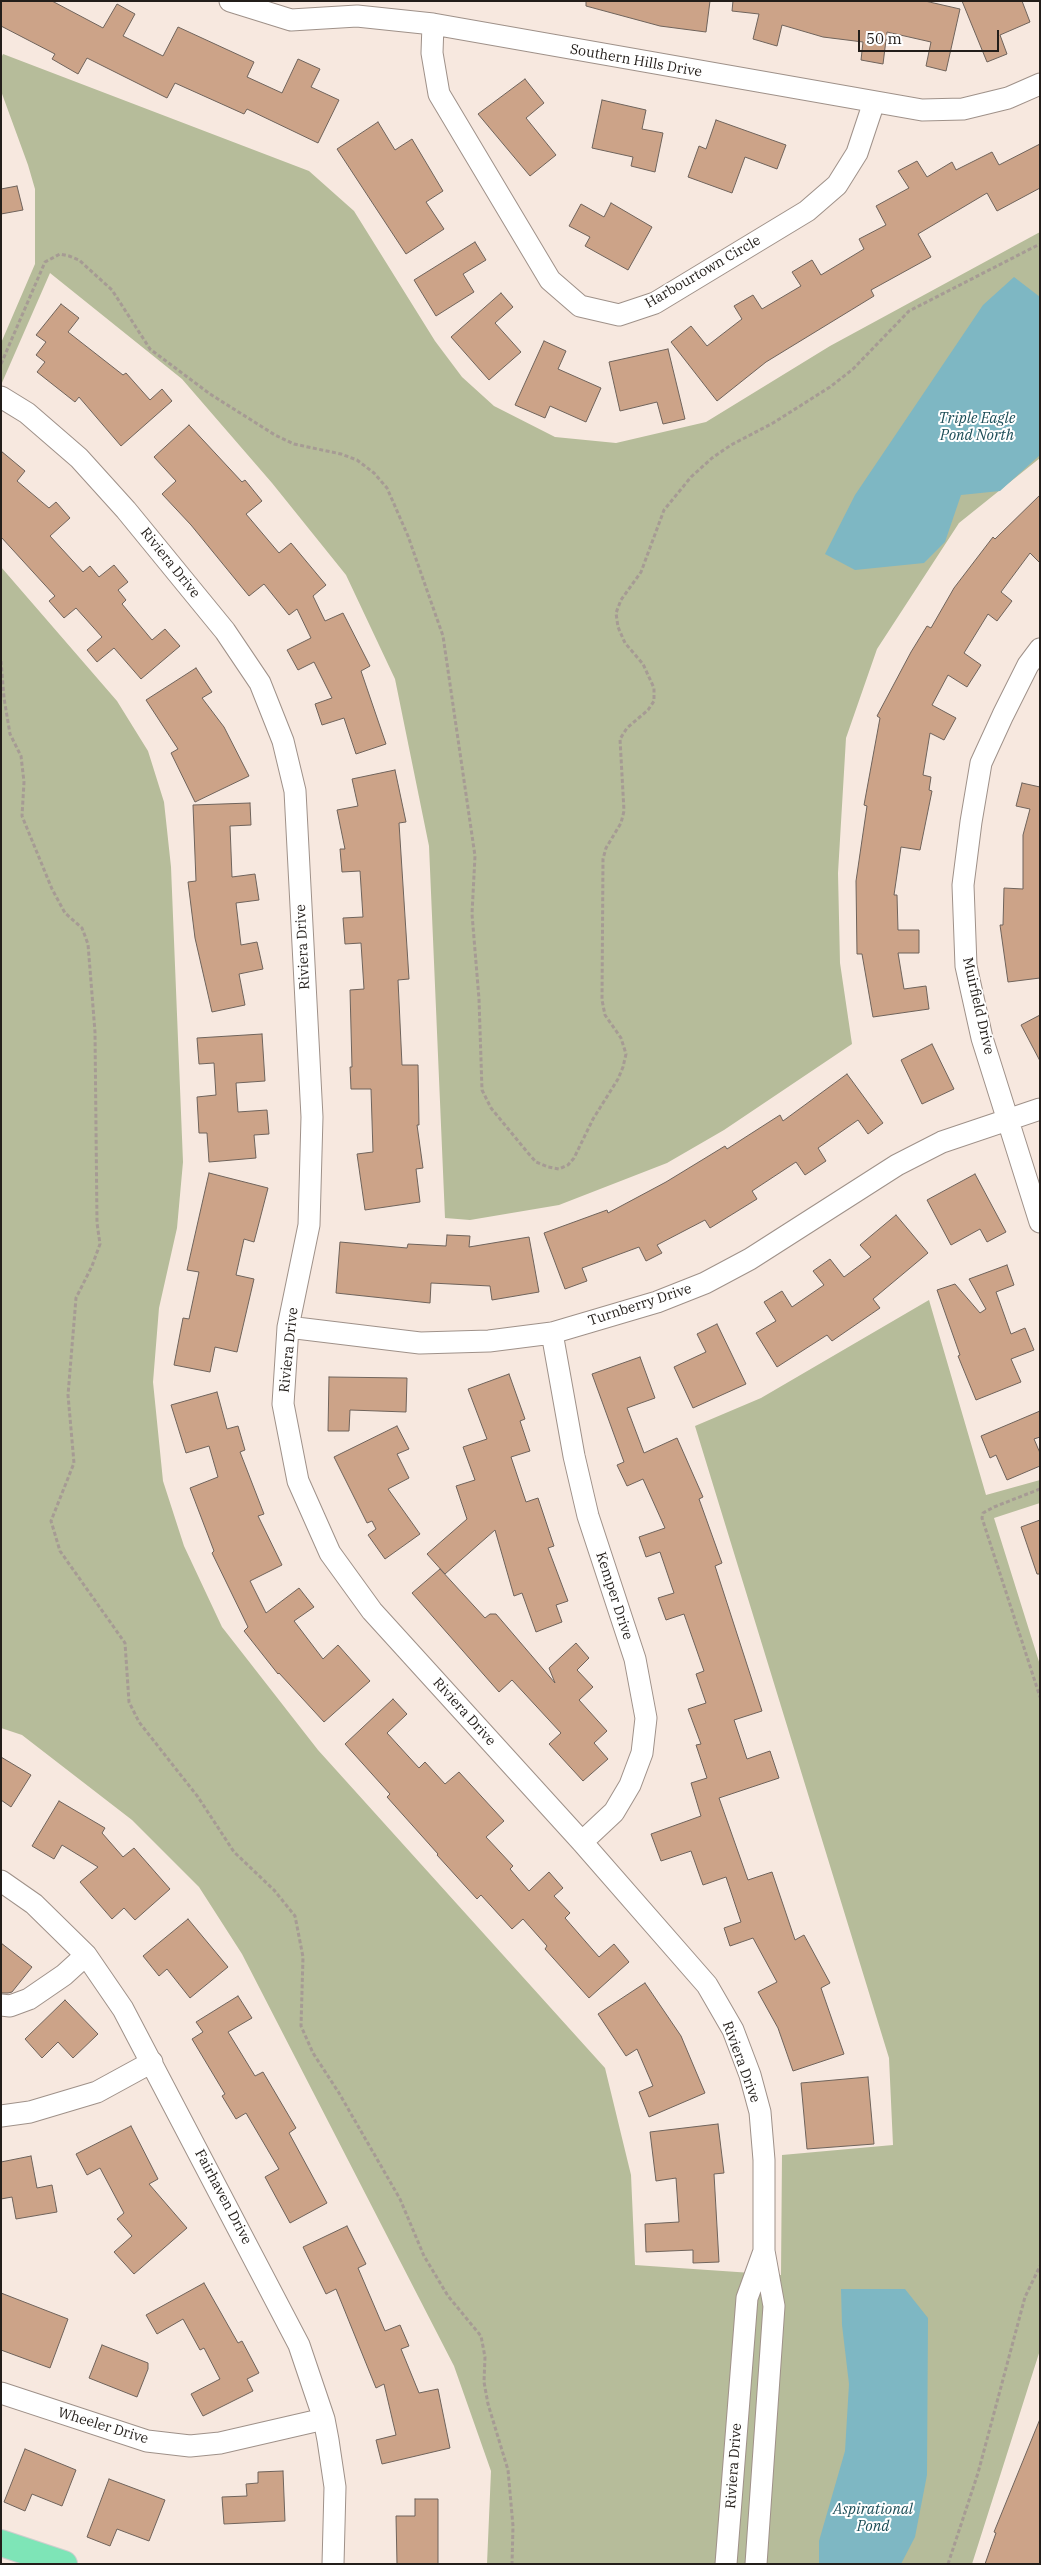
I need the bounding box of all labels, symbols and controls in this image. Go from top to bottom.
scale bar [861,20,1002,52]
text: 50 m [866,29,902,48]
street label: Southern Hills Drive [569,41,703,81]
street label: Harbourtown Circle [642,232,764,312]
water label: Triple Eagle Pond North [939,410,1015,445]
street label: Riviera Drive [137,524,203,602]
street label: Riviera Drive [292,904,314,990]
street label: Muirfield Drive [959,956,997,1056]
street label: Turnberry Drive [586,1280,694,1330]
street label: Riviera Drive [276,1307,302,1393]
street label: Kemper Drive [592,1550,636,1642]
street label: Riviera Drive [429,1675,499,1749]
street label: Riviera Drive [718,2019,764,2105]
street label: Fairhaven Drive [191,2147,255,2247]
street label: Wheeler Drive [56,2404,150,2448]
street label: Riviera Drive [723,2423,745,2509]
water label: Aspirational Pond [833,2501,913,2536]

